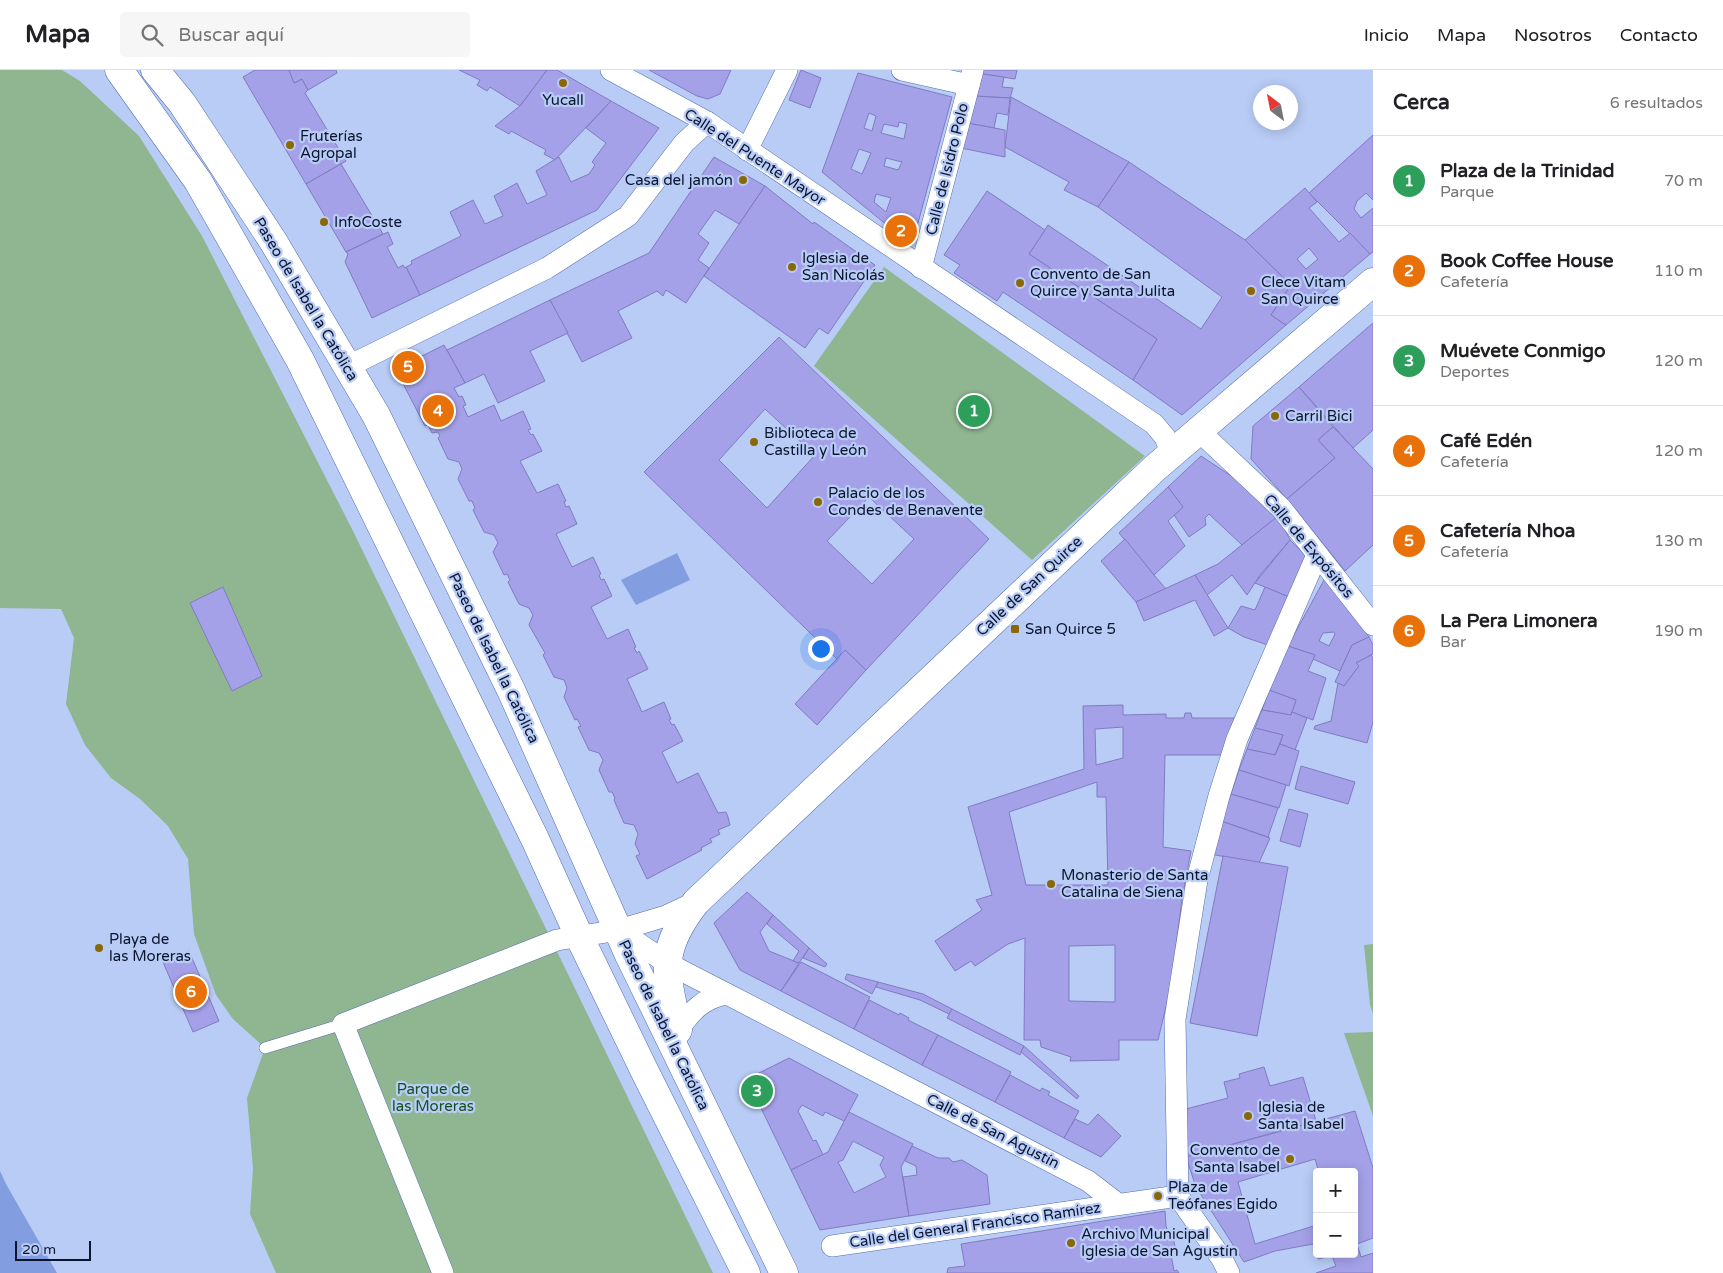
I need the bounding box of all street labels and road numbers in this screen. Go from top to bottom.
street label: Calle de Isidro Polo [922,101,972,237]
street label: Calle del Puente Mayor [681,105,829,209]
street label: Paseo de Isabel la Católica [250,214,362,384]
street label: Calle de Expósitos [1260,491,1358,601]
street label: Calle de San Quirce [972,532,1086,640]
street label: Paseo de Isabel la Católica [445,570,543,746]
street label: Paseo de Isabel la Católica [615,937,713,1113]
street label: Calle de San Agustín [924,1090,1062,1172]
street label: Calle del General Francisco Ramírez [848,1198,1102,1252]

